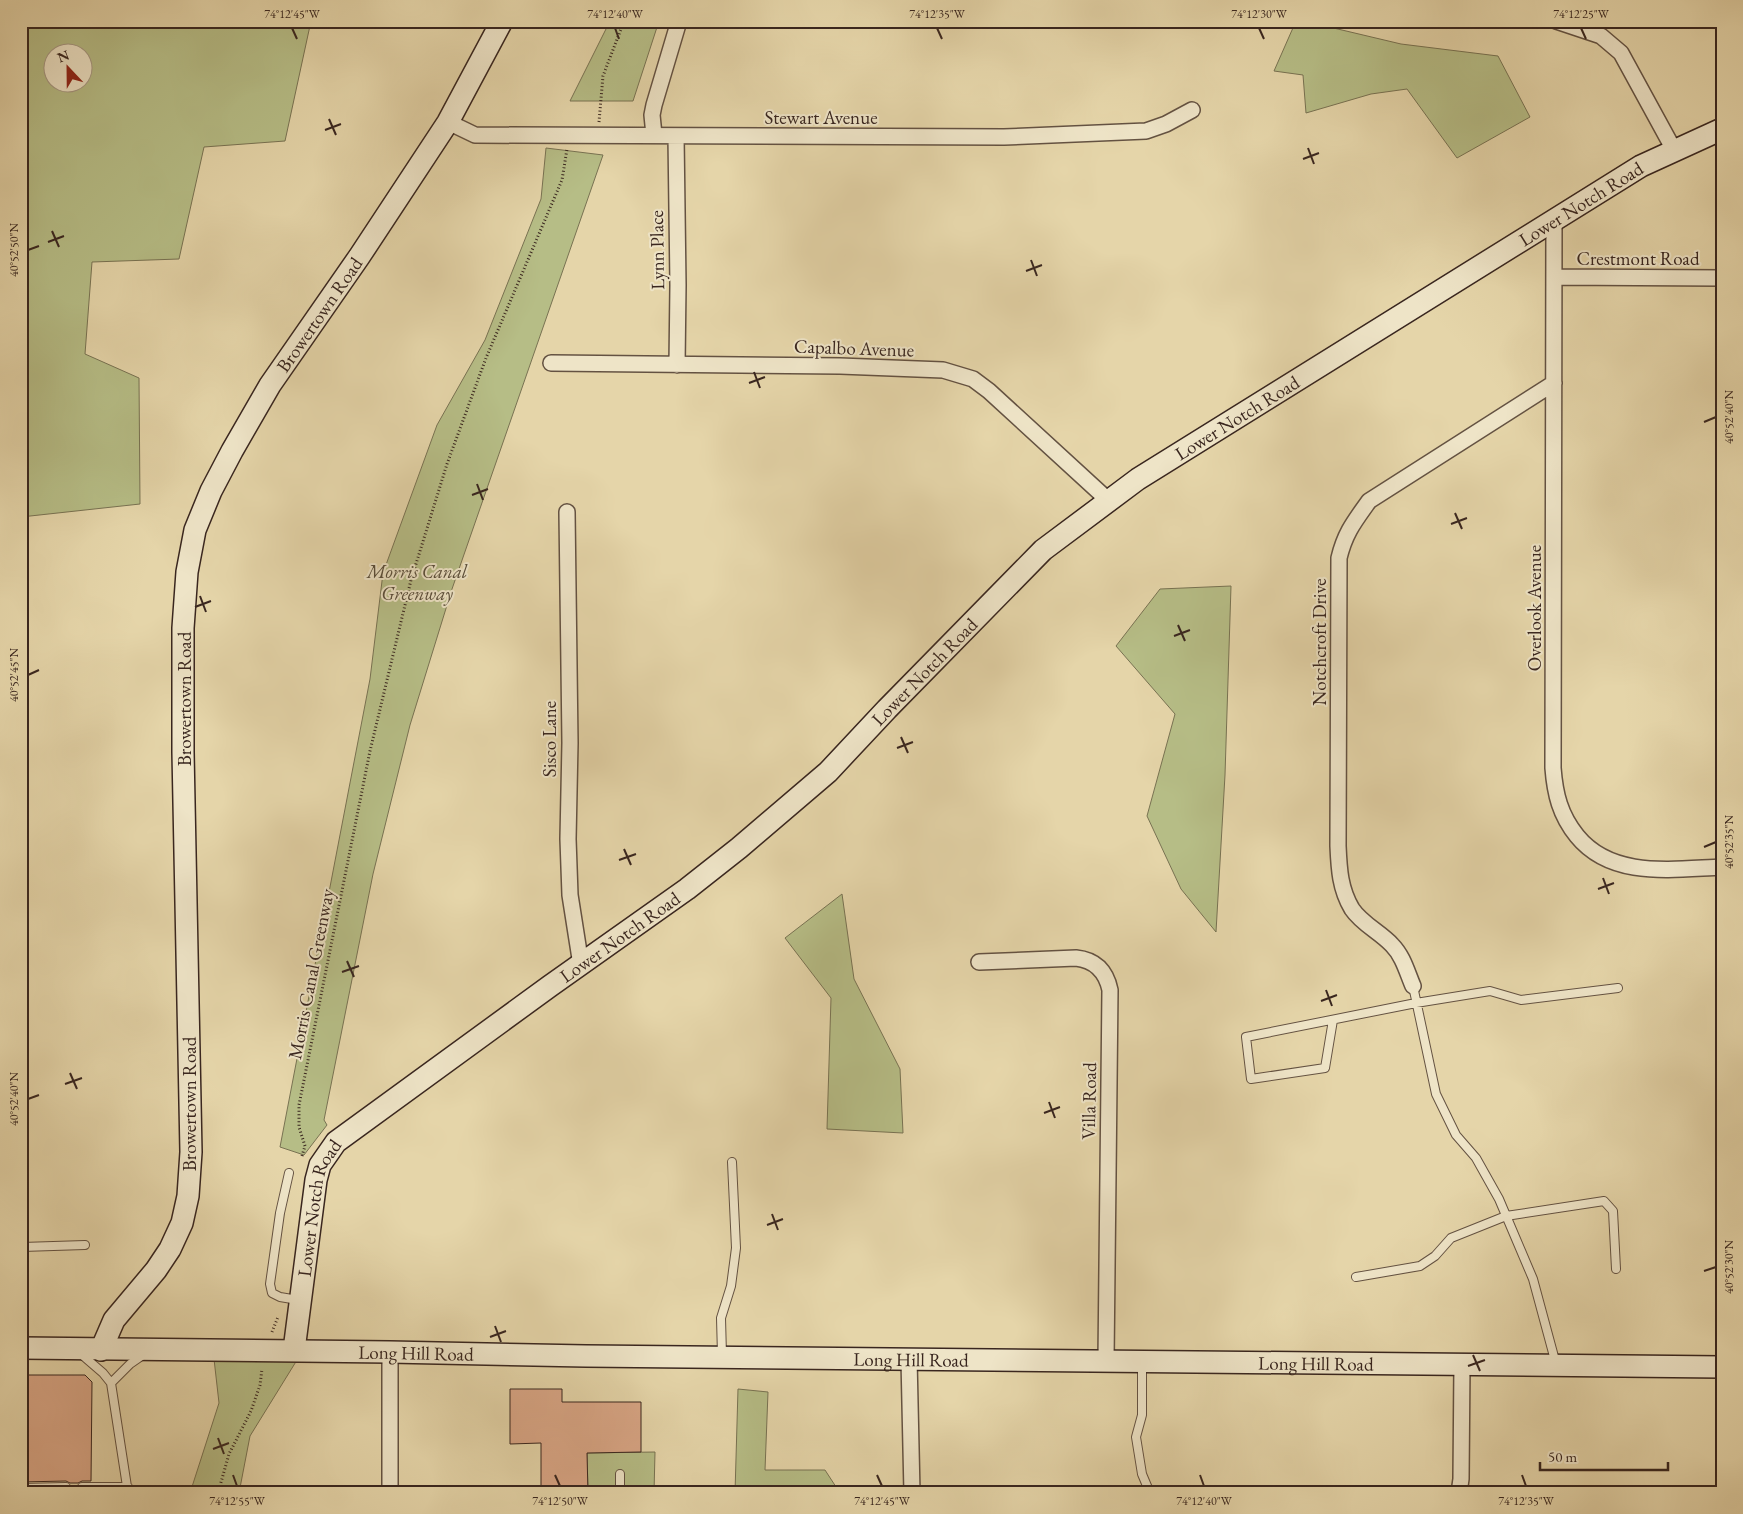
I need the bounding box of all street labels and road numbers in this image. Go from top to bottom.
street label: Stewart Avenue [764,105,878,130]
street label: Lower Notch Road [1514,155,1648,252]
street label: Lynn Place [644,210,670,290]
street label: Crestmont Road [1576,246,1700,271]
street label: Browertown Road [270,252,368,377]
street label: Capalbo Avenue [793,333,915,363]
street label: Lower Notch Road [1170,369,1304,466]
street label: Overlook Avenue [1522,545,1547,671]
street label: Notchcroft Drive [1307,578,1332,706]
street label: Lower Notch Road [865,612,983,731]
street label: Browertown Road [172,631,197,766]
street label: Sisco Lane [537,701,562,777]
street label: Lower Notch Road [554,885,685,988]
street label: Morris Canal Greenway [282,886,340,1061]
street label: Browertown Road [177,1036,202,1171]
street label: Villa Road [1076,1062,1102,1140]
street label: Lower Notch Road [291,1134,347,1278]
street label: Long Hill Road [358,1339,474,1366]
street label: Long Hill Road [853,1346,969,1372]
street label: Long Hill Road [1258,1350,1374,1376]

